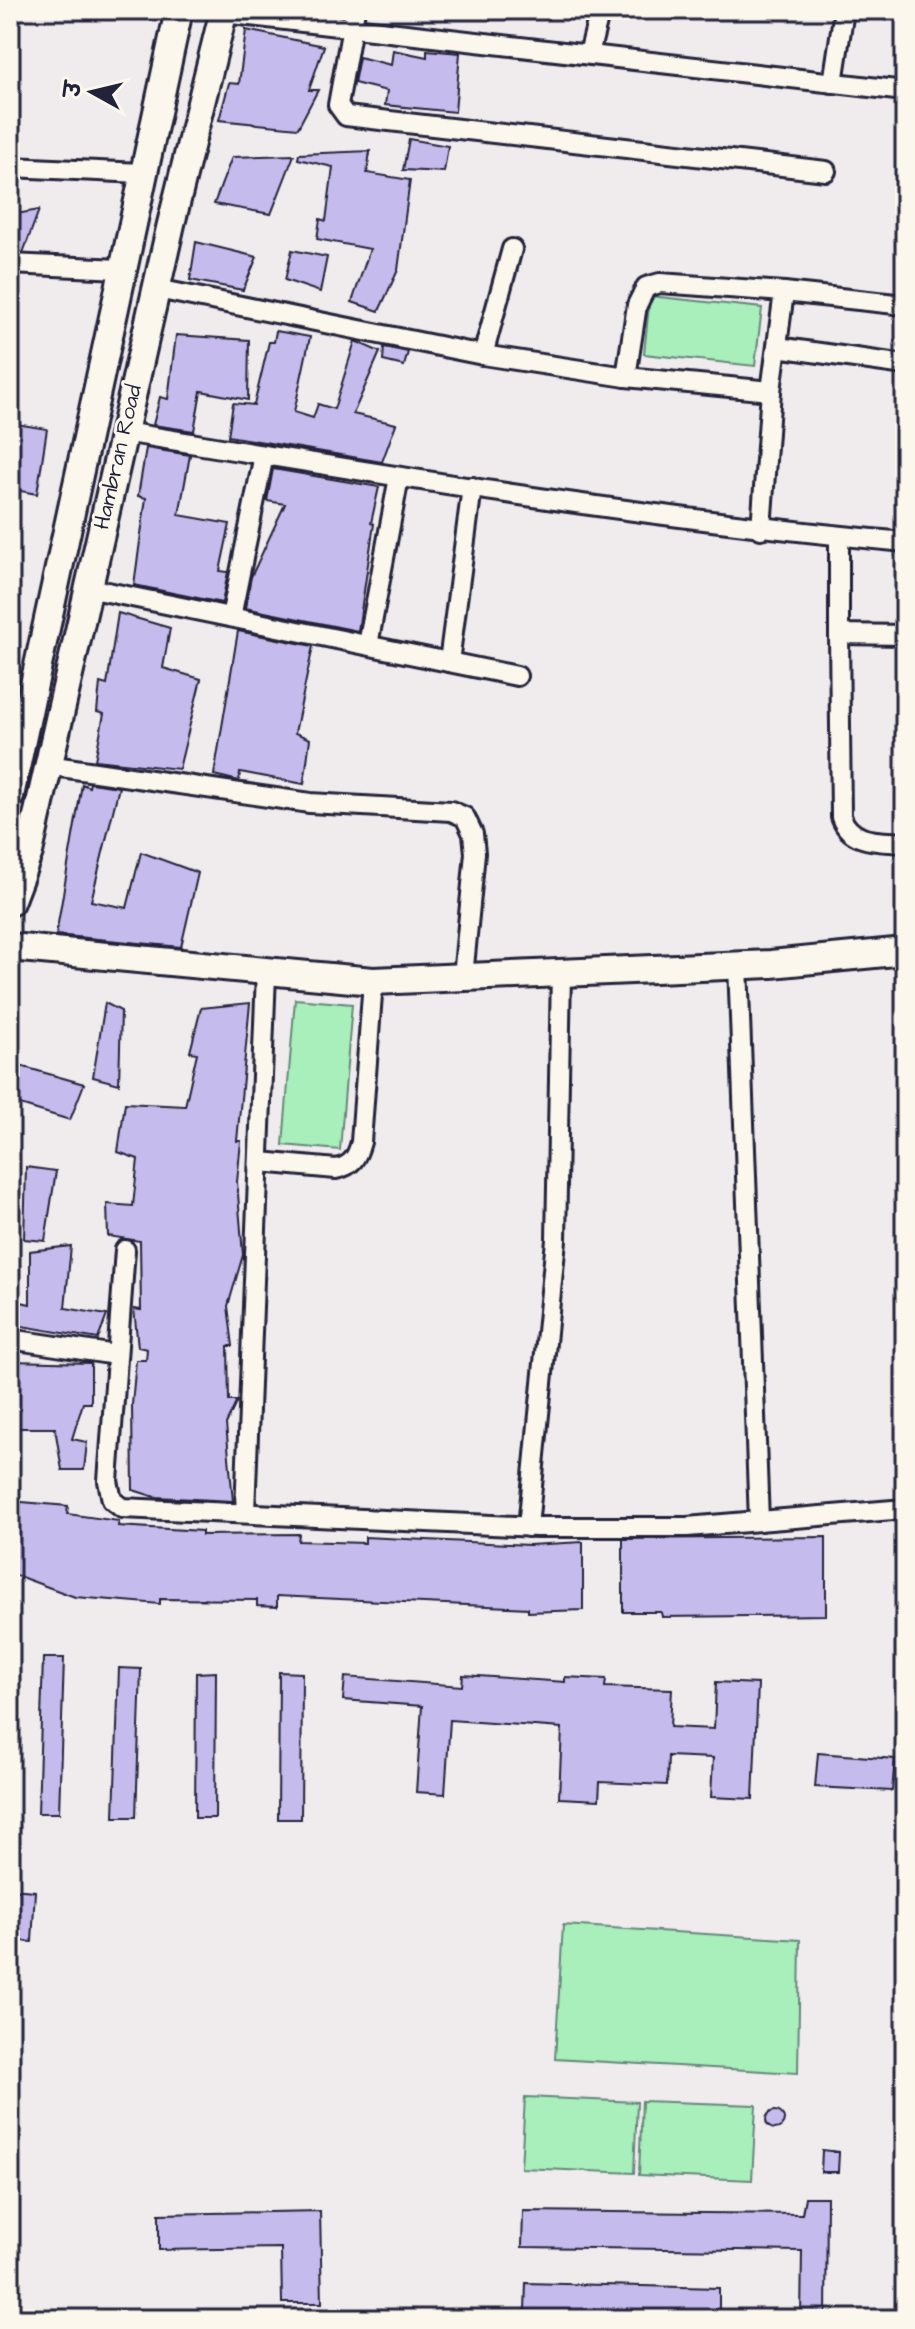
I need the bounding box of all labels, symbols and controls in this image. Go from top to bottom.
north arrow [52,52,132,132]
text: उ [57,78,90,101]
street label: Hambran Road [86,382,150,532]

